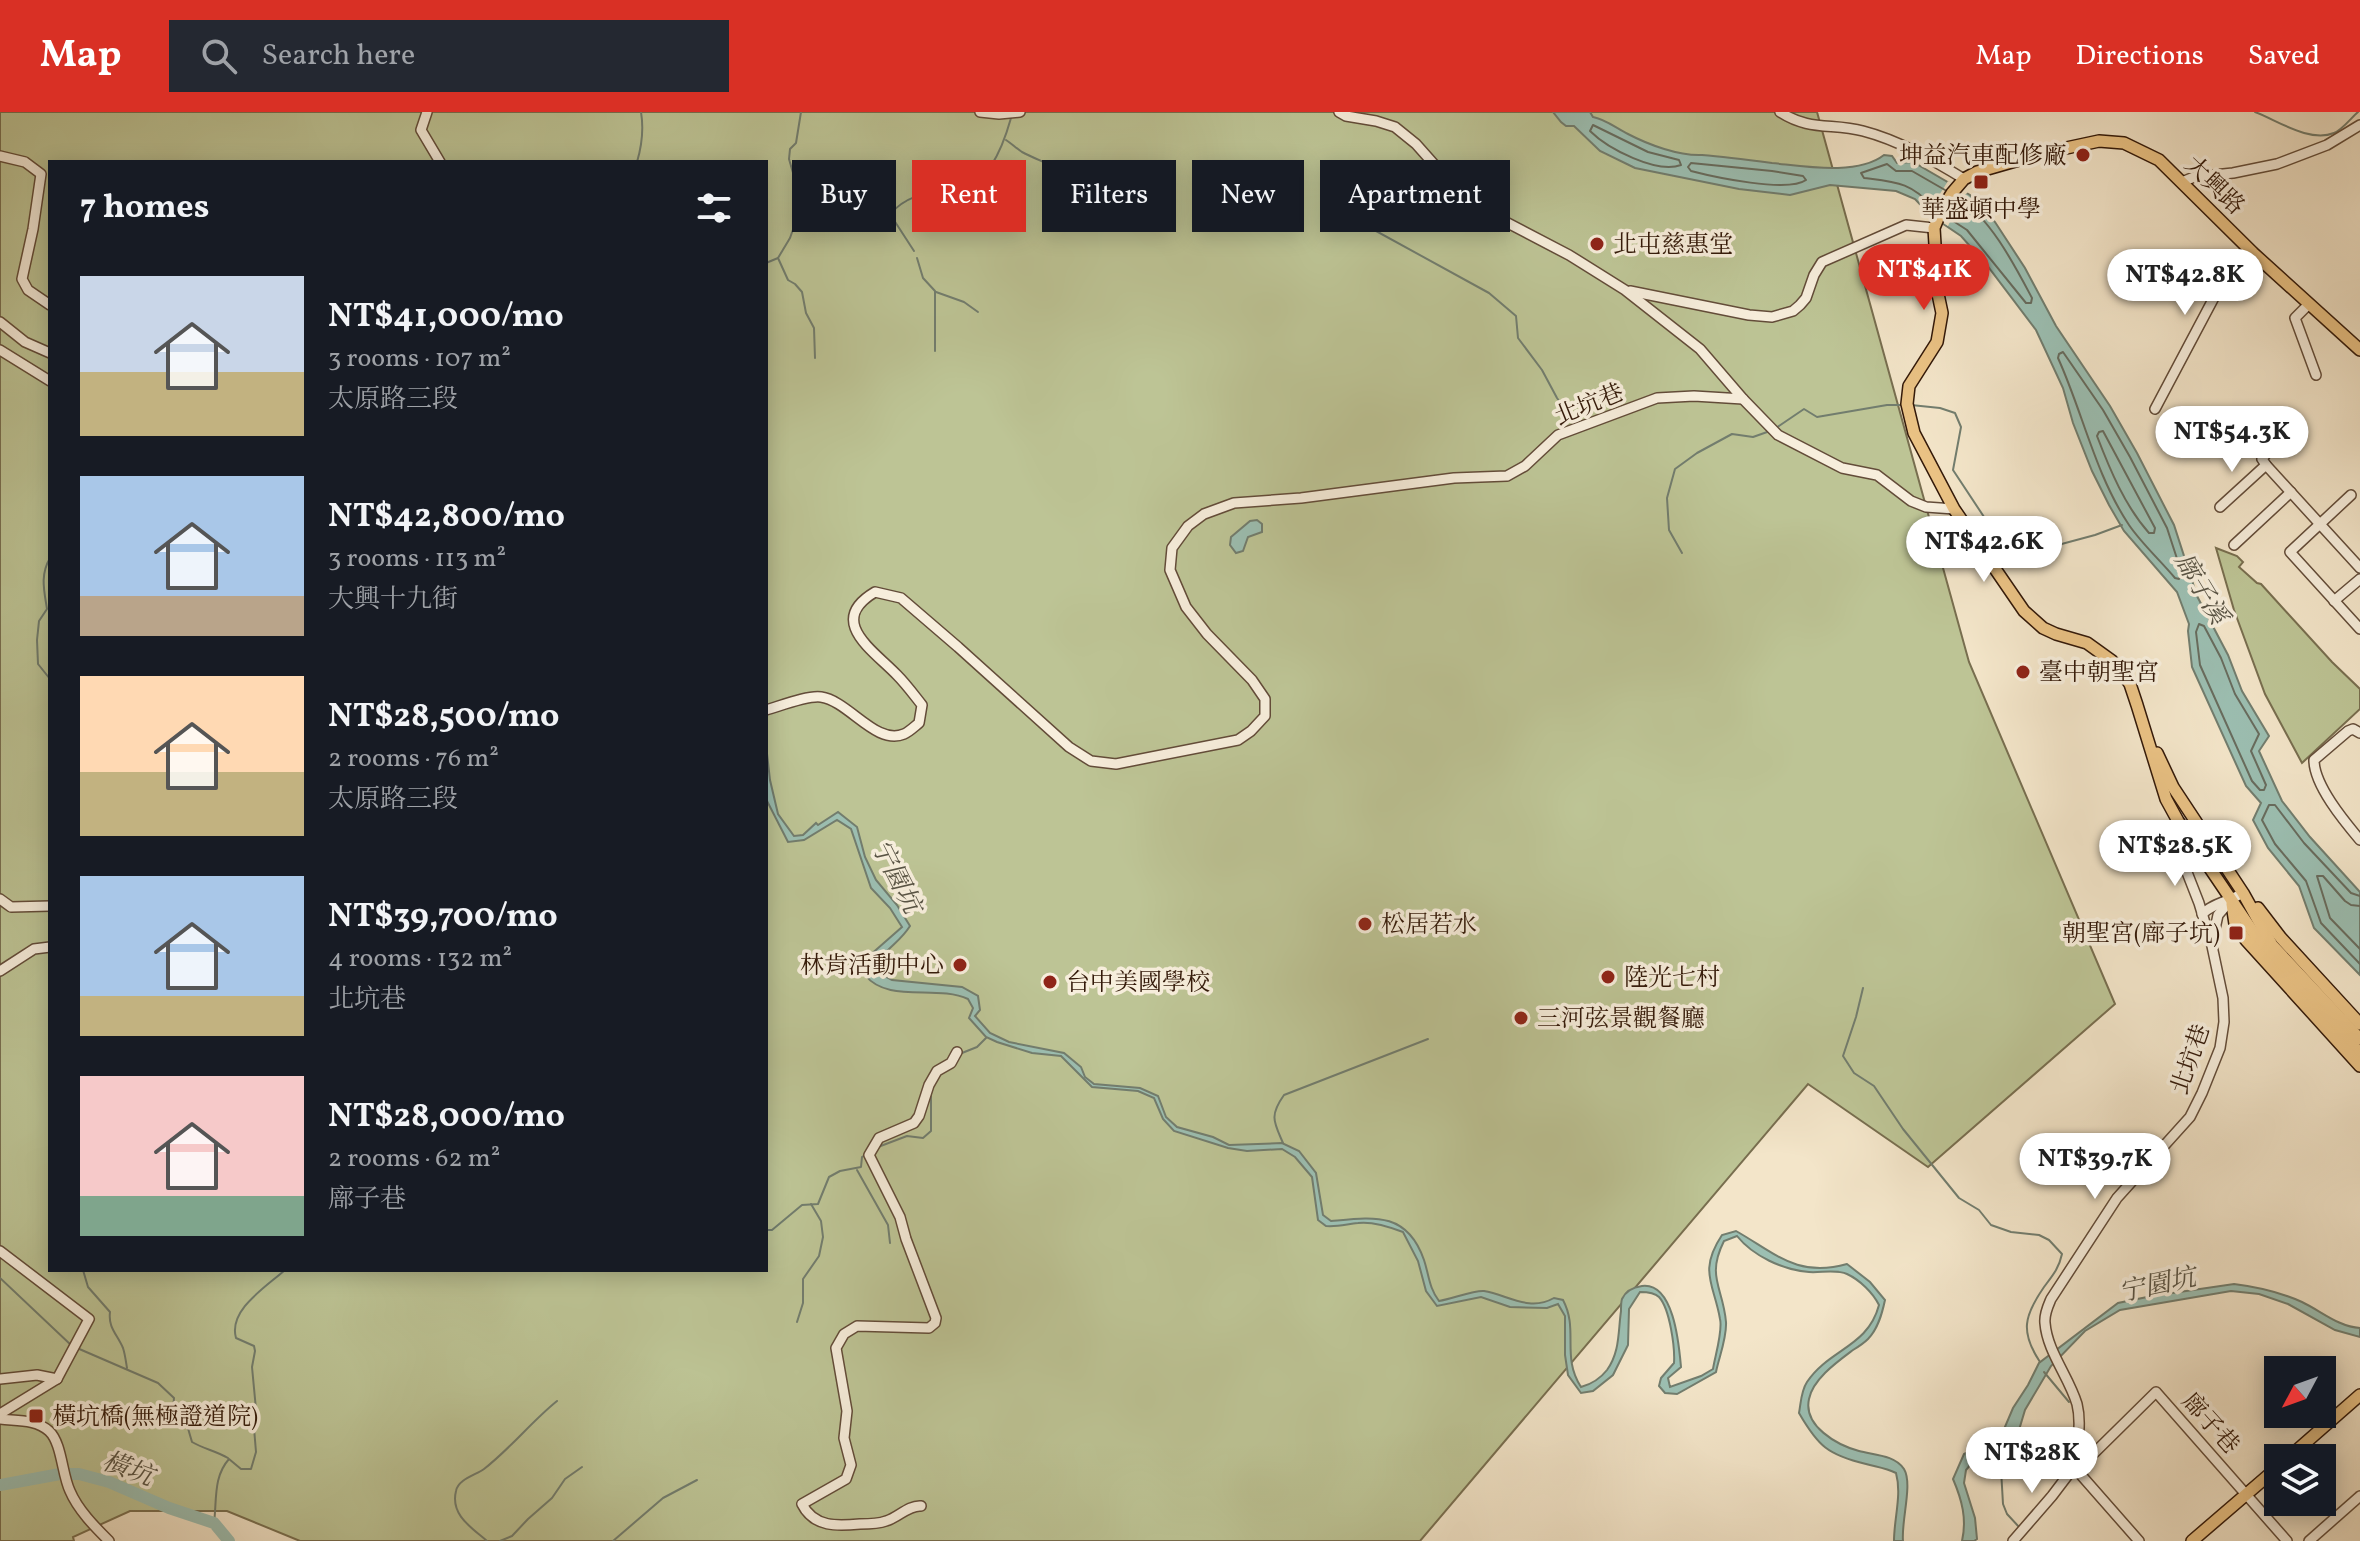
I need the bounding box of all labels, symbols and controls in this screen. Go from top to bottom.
search box [169,20,729,92]
text: Map [40,30,121,83]
icon: search [197,34,241,78]
text: Search here [261,35,415,77]
text: Map [1976,37,2032,76]
text: Directions [2076,37,2204,76]
text: Saved [2248,37,2320,76]
place label: 坤益汽車配修廠 [1899,140,2067,174]
marker: 坤益汽車配修廠 [2074,146,2092,164]
street label: 大興路 [2176,149,2251,224]
chip: Buy [792,160,896,232]
chip: Rent [912,160,1026,232]
chip: Filters [1042,160,1176,232]
chip: New [1192,160,1304,232]
chip: Apartment [1320,160,1510,232]
marker: 華盛頓中學 [1972,173,1990,191]
text: 7 homes [80,185,209,232]
icon: filters [692,186,736,230]
place label: 華盛頓中學 [1921,194,2041,228]
place label: 北屯慈惠堂 [1613,229,1733,263]
marker: 北屯慈惠堂 [1588,235,1606,253]
pin: NT$41K [1859,244,1989,312]
pin: NT$42.8K [2102,249,2268,317]
text: NT$41K [1877,252,1971,288]
text: NT$42.8K [2125,257,2245,293]
text: NT$41,000/mo [328,294,564,341]
icon: home [144,308,240,404]
text: 3 rooms · 107 m² [328,341,511,377]
street label: 北坑巷 [1550,377,1629,435]
text: 太原路三段 [328,382,458,418]
pin: NT$54.3K [2149,406,2315,474]
text: NT$54.3K [2173,414,2291,450]
text: NT$42,800/mo [328,494,565,541]
icon: home [144,508,240,604]
pin: NT$42.6K [1901,516,2067,584]
text: NT$42.6K [1924,524,2044,560]
text: 3 rooms · 113 m² [328,541,506,577]
water label: 廍子溪 [2165,546,2237,634]
text: 大興十九街 [328,582,458,618]
place label: 臺中朝聖宮 [2039,657,2159,691]
marker: 臺中朝聖宮 [2014,663,2032,681]
text: NT$28,500/mo [328,694,560,741]
icon: home [144,708,240,804]
text: 2 rooms · 76 m² [328,741,499,777]
text: 太原路三段 [328,782,458,818]
pin: NT$28.5K [2092,820,2258,888]
text: NT$28.5K [2117,828,2233,864]
water label: 宁園坑 [861,834,931,923]
text: NT$39,700/mo [328,894,558,941]
icon: home [144,908,240,1004]
place label: 松居若水 [1381,909,1477,943]
marker: 松居若水 [1356,915,1374,933]
place label: 朝聖宮(廍子坑) [2062,918,2220,952]
marker: 朝聖宮(廍子坑) [2227,924,2245,942]
text: 4 rooms · 132 m² [328,941,512,977]
place label: 林肯活動中心 [800,950,944,984]
marker: 林肯活動中心 [951,956,969,974]
place label: 陸光七村 [1624,962,1720,996]
place label: 台中美國學校 [1066,967,1210,1001]
marker: 陸光七村 [1599,968,1617,986]
marker: 台中美國學校 [1041,973,1059,991]
text: 北坑巷 [328,982,406,1018]
place label: 三河弦景觀餐廳 [1537,1003,1705,1037]
marker: 三河弦景觀餐廳 [1512,1009,1530,1027]
street label: 北坑巷 [2164,1020,2220,1099]
text: NT$28,000/mo [328,1094,565,1141]
icon: home [144,1108,240,1204]
pin: NT$39.7K [2012,1133,2178,1201]
text: 2 rooms · 62 m² [328,1141,500,1177]
text: NT$39.7K [2038,1141,2152,1177]
text: 廍子巷 [328,1182,406,1218]
water label: 宁園坑 [2116,1259,2203,1312]
north arrow [2264,1356,2336,1428]
map controls [2264,1356,2336,1516]
street label: 廍子巷 [2173,1386,2246,1462]
place label: 橫坑橋(無極證道院) [52,1401,258,1435]
marker: 橫坑橋(無極證道院) [27,1407,45,1425]
pin: NT$28K [1967,1427,2097,1495]
text: NT$28K [1984,1435,2080,1471]
water label: 橫坑 [97,1444,162,1497]
button: layers [2264,1444,2336,1516]

